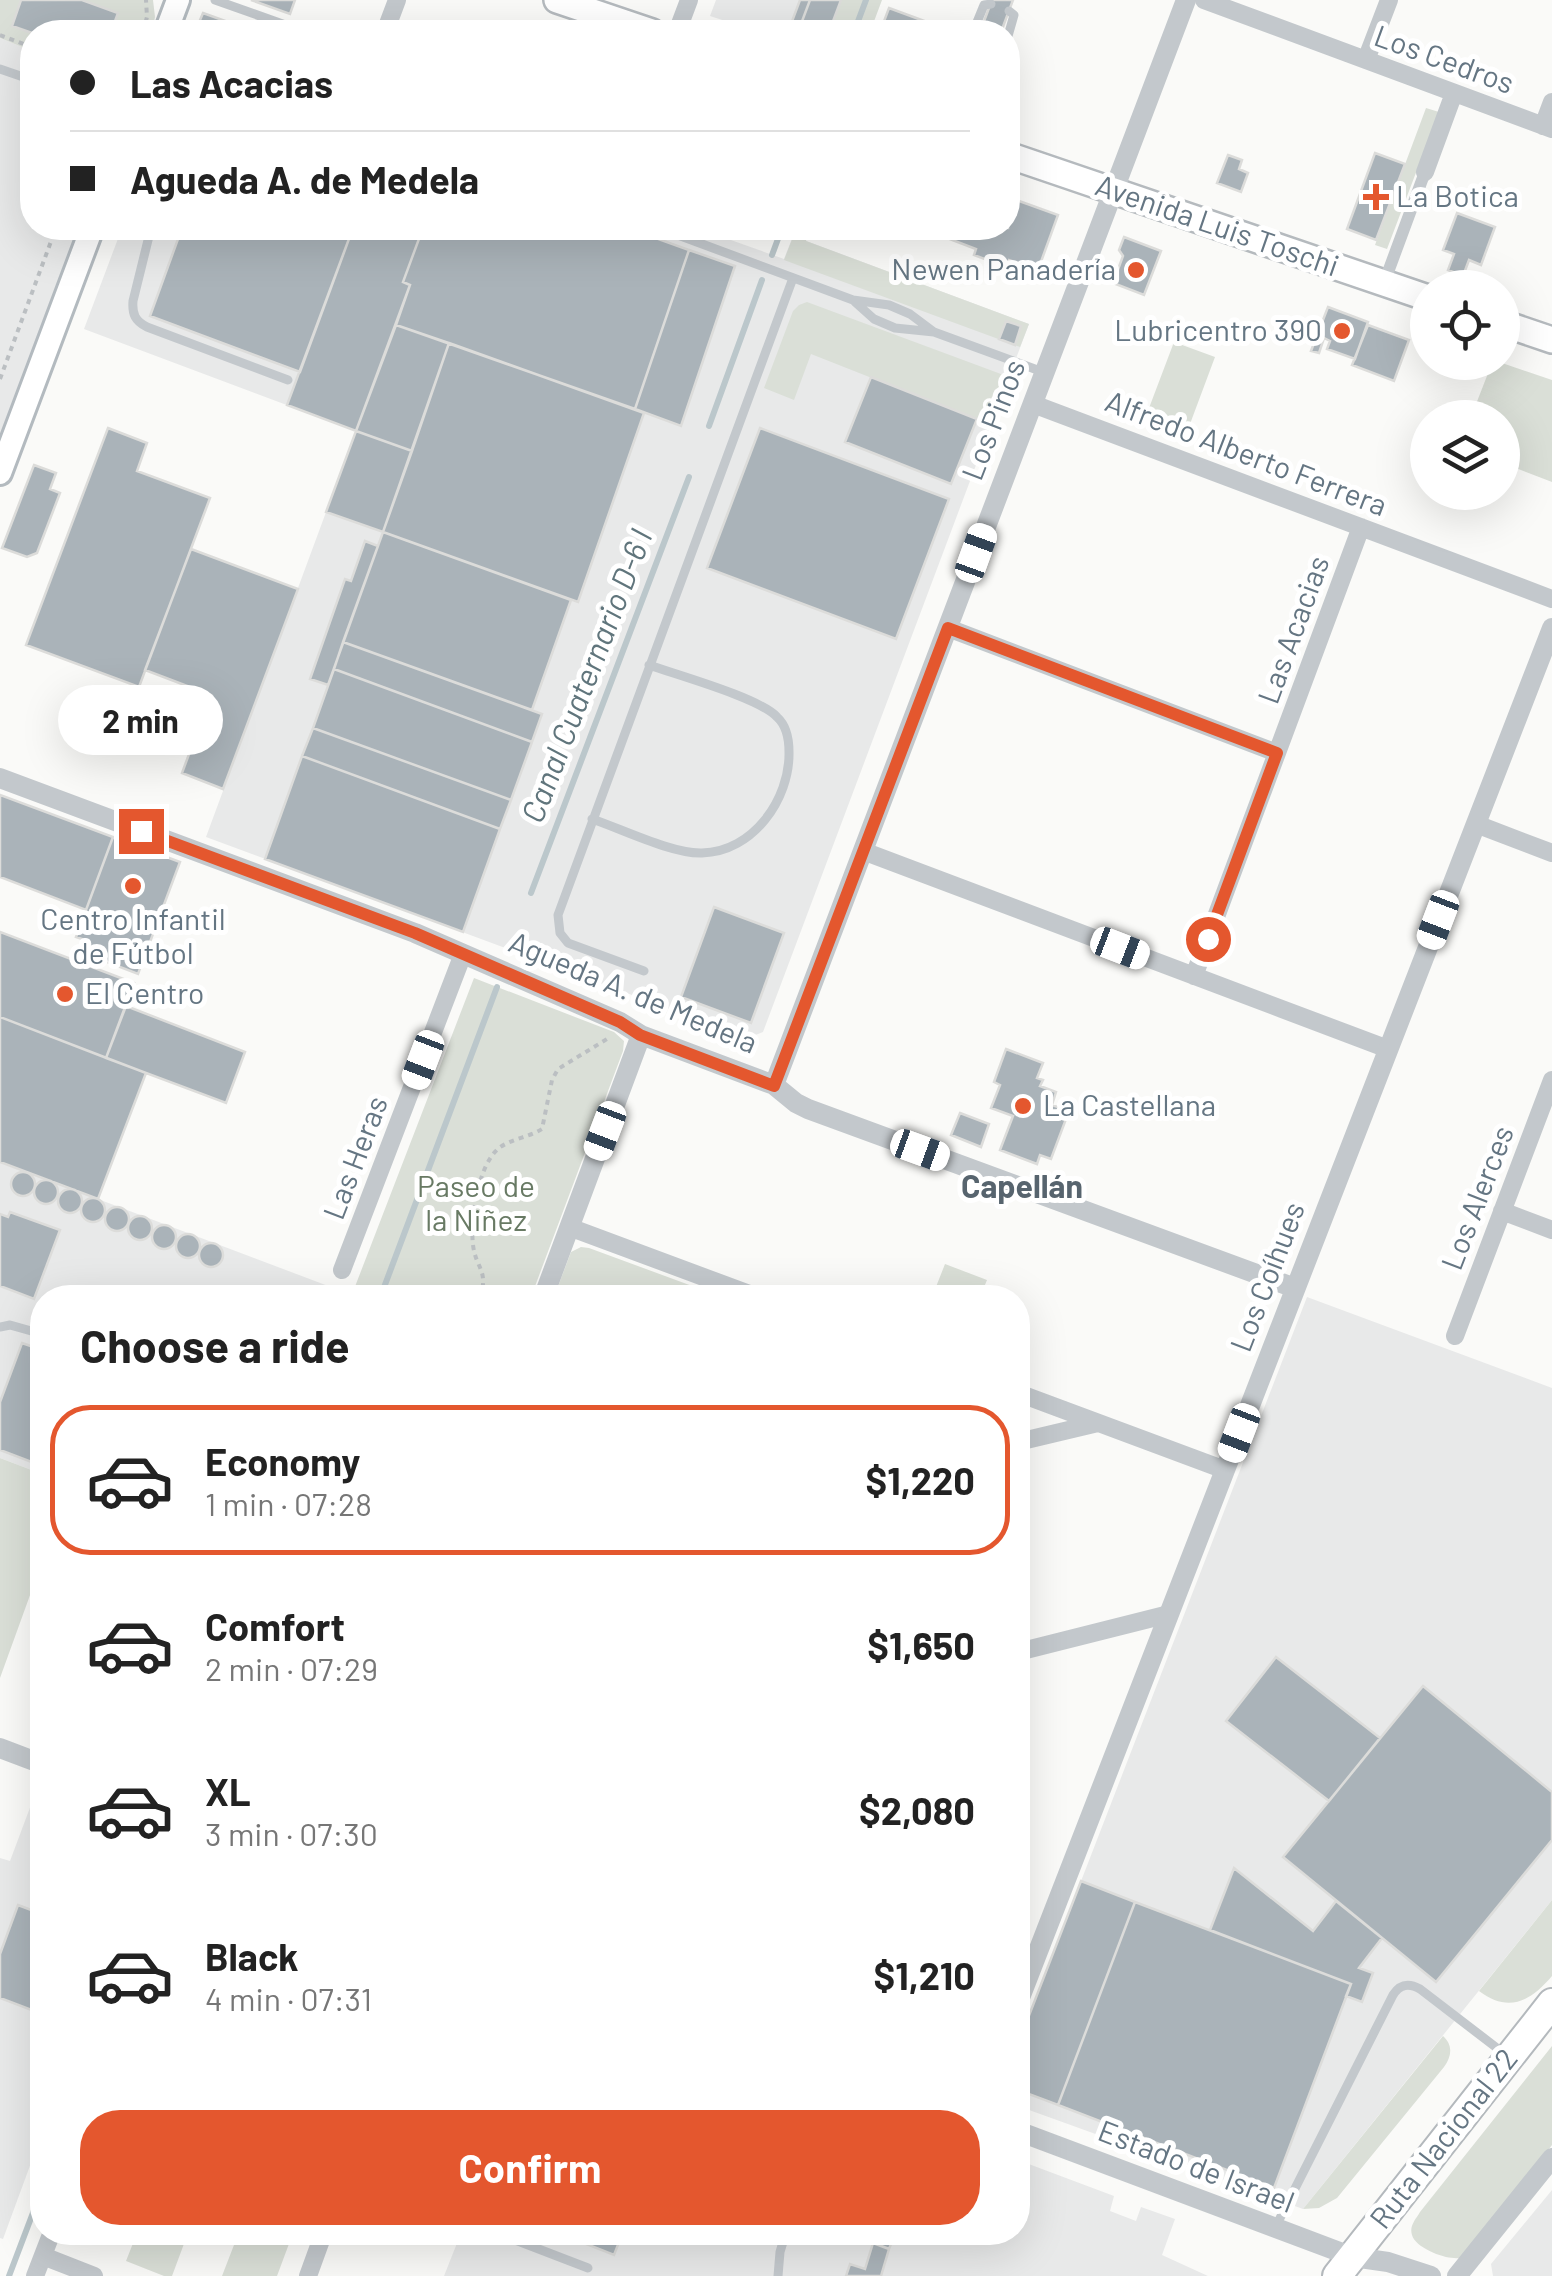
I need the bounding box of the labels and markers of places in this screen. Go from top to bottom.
place label: La Botica [1396,177,1519,213]
marker: La Botica [1365,186,1387,208]
place label: Newen Panadería [891,250,1116,286]
marker: Newen Panadería [1125,259,1147,281]
place label: Lubricentro 390 [1114,311,1322,347]
marker: Lubricentro 390 [1331,320,1353,342]
marker: Centro Infantil de Fútbol [122,875,144,897]
place label: Centro Infantil de Fútbol [40,900,226,970]
place label: El Centro [85,974,204,1010]
marker: El Centro [54,983,76,1005]
place label: La Castellana [1043,1086,1216,1122]
marker: La Castellana [1012,1095,1034,1117]

